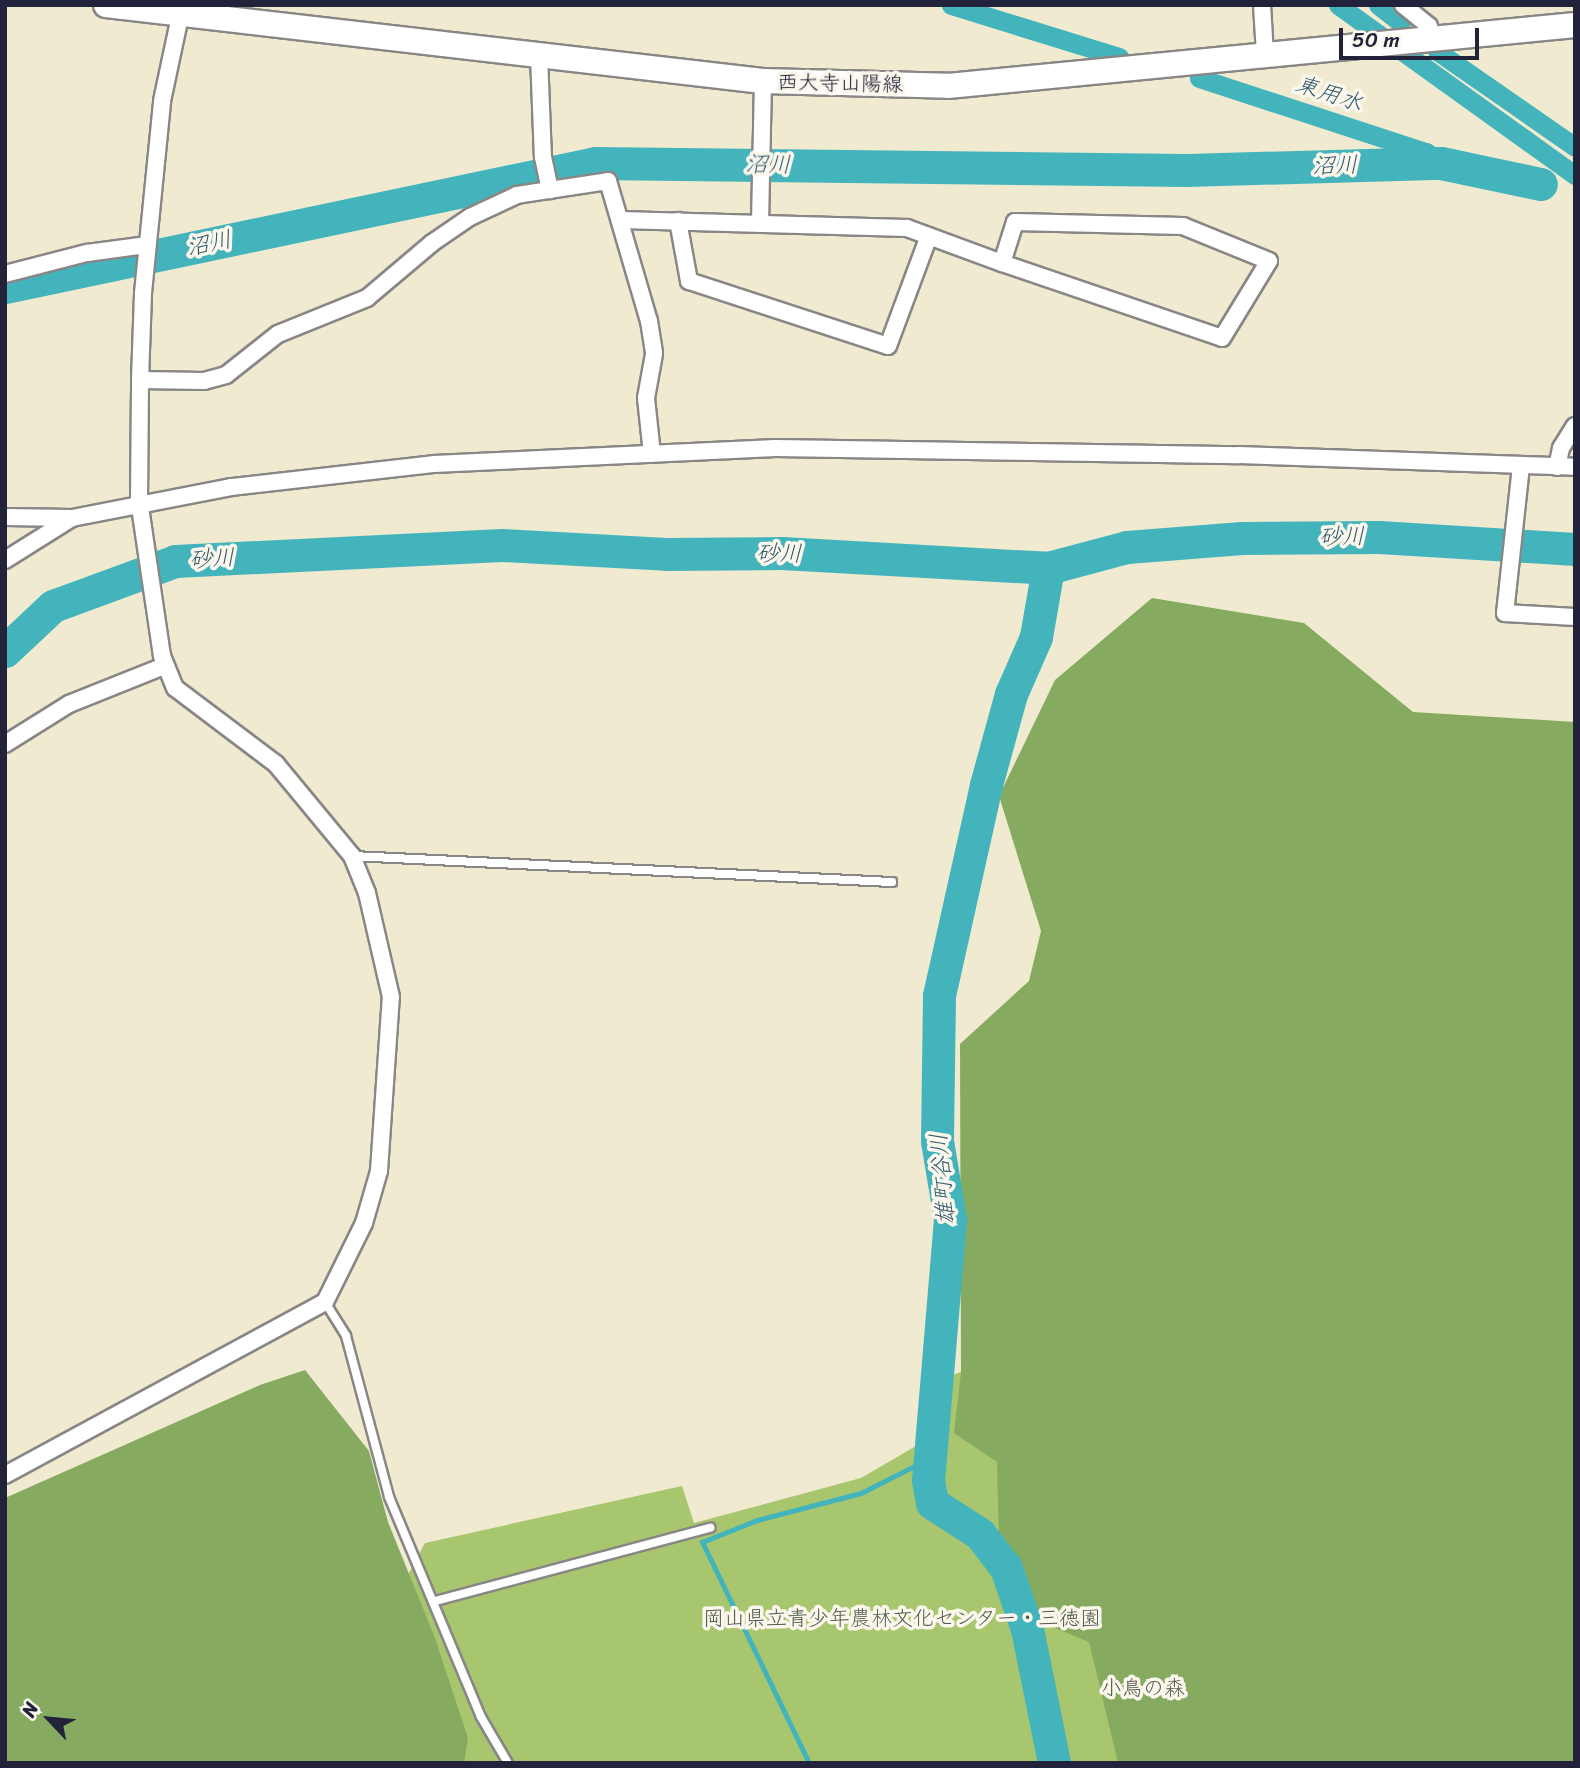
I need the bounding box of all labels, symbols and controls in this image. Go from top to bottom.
scale bar [1342,14,1482,58]
text: 50 m [1352,21,1400,59]
street label: 西大寺山陽線 [777,69,903,97]
water label: 東用水 [1292,70,1366,118]
water label: 沼川 [745,151,791,179]
water label: 沼川 [1312,151,1358,181]
water label: 沼川 [184,226,234,262]
water label: 砂川 [1319,523,1365,551]
water label: 砂川 [756,540,802,568]
water label: 砂川 [188,544,236,574]
water label: 雄町谷川 [925,1132,961,1226]
park label: 岡山県立青少年農林文化センター・三徳園 [703,1605,1101,1631]
park label: 小鳥の森 [1101,1675,1185,1701]
north arrow [14,1684,84,1754]
text: N [12,1696,47,1723]

